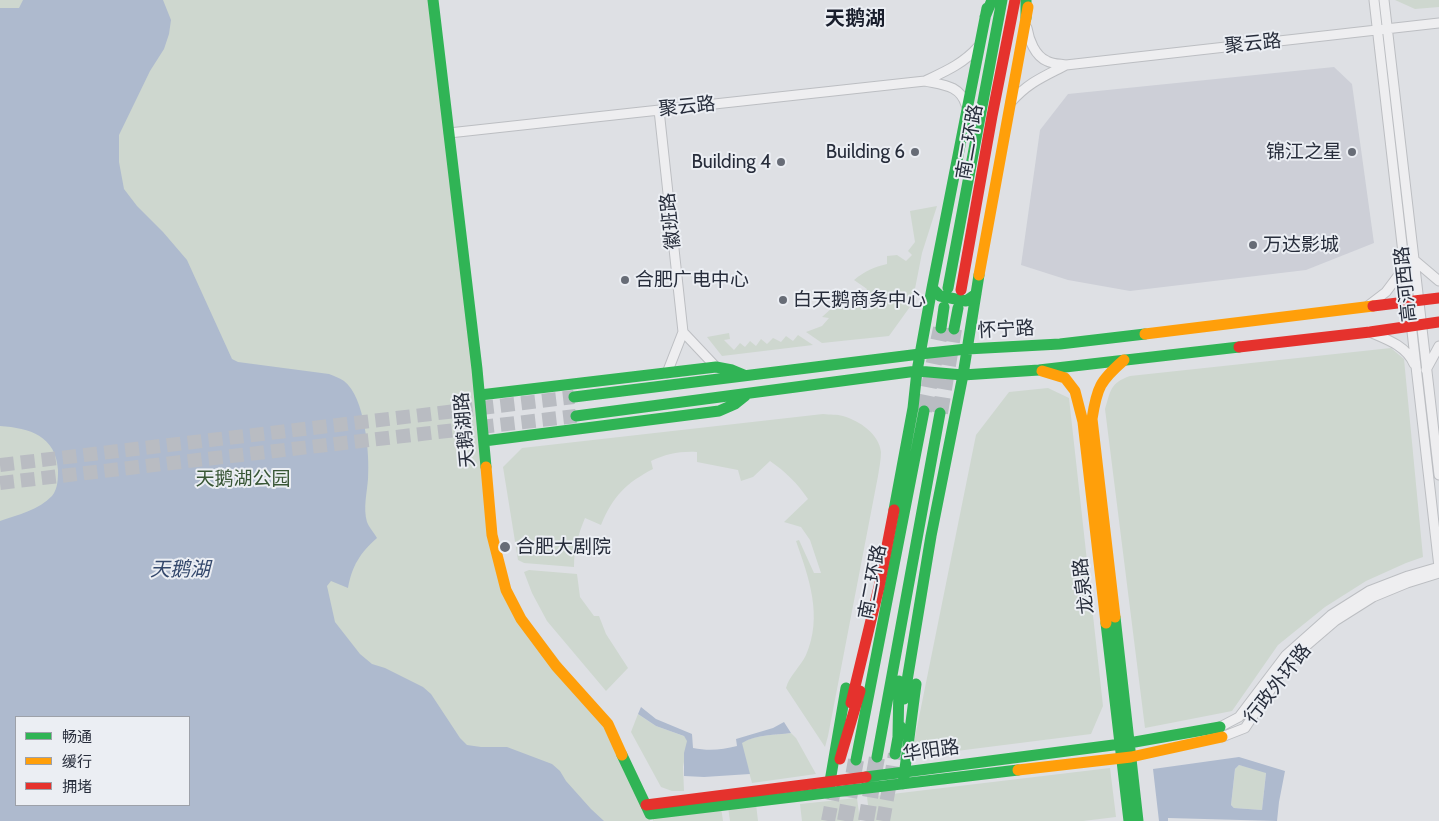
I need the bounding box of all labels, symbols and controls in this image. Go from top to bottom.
district label: 天鹅湖 [825,7,885,31]
street label: 聚云路 [1223,30,1283,58]
street label: 聚云路 [657,93,717,121]
street label: 南二环路 [952,103,988,181]
place label: Building 6 [826,141,905,163]
place label: 锦江之星 [1266,141,1342,163]
marker: Building 6 [909,146,921,158]
marker: 锦江之星 [1346,146,1358,158]
place label: Building 4 [691,151,771,173]
marker: Building 4 [775,156,787,168]
street label: 徽班路 [657,191,685,251]
place label: 万达影城 [1263,234,1339,256]
marker: 万达影城 [1247,239,1259,251]
street label: 高河西路 [1391,245,1421,323]
place label: 合肥广电中心 [635,269,749,291]
marker: 合肥广电中心 [619,274,631,286]
place label: 白天鹅商务中心 [793,289,926,311]
marker: 白天鹅商务中心 [777,294,789,306]
street label: 怀宁路 [977,317,1035,343]
street label: 天鹅湖路 [450,391,480,469]
park label: 天鹅湖公园 [196,468,290,490]
place label: 合肥大剧院 [516,536,611,558]
marker: 合肥大剧院 [498,540,512,554]
street label: 南二环路 [855,543,891,621]
street label: 龙泉路 [1069,556,1099,616]
water label: 天鹅湖 [150,558,210,582]
street label: 行政外环路 [1240,640,1316,728]
legend [15,716,190,806]
text: 畅通 [62,728,92,746]
street label: 华阳路 [901,736,961,766]
text: 缓行 [62,753,92,771]
text: 拥堵 [62,778,92,796]

